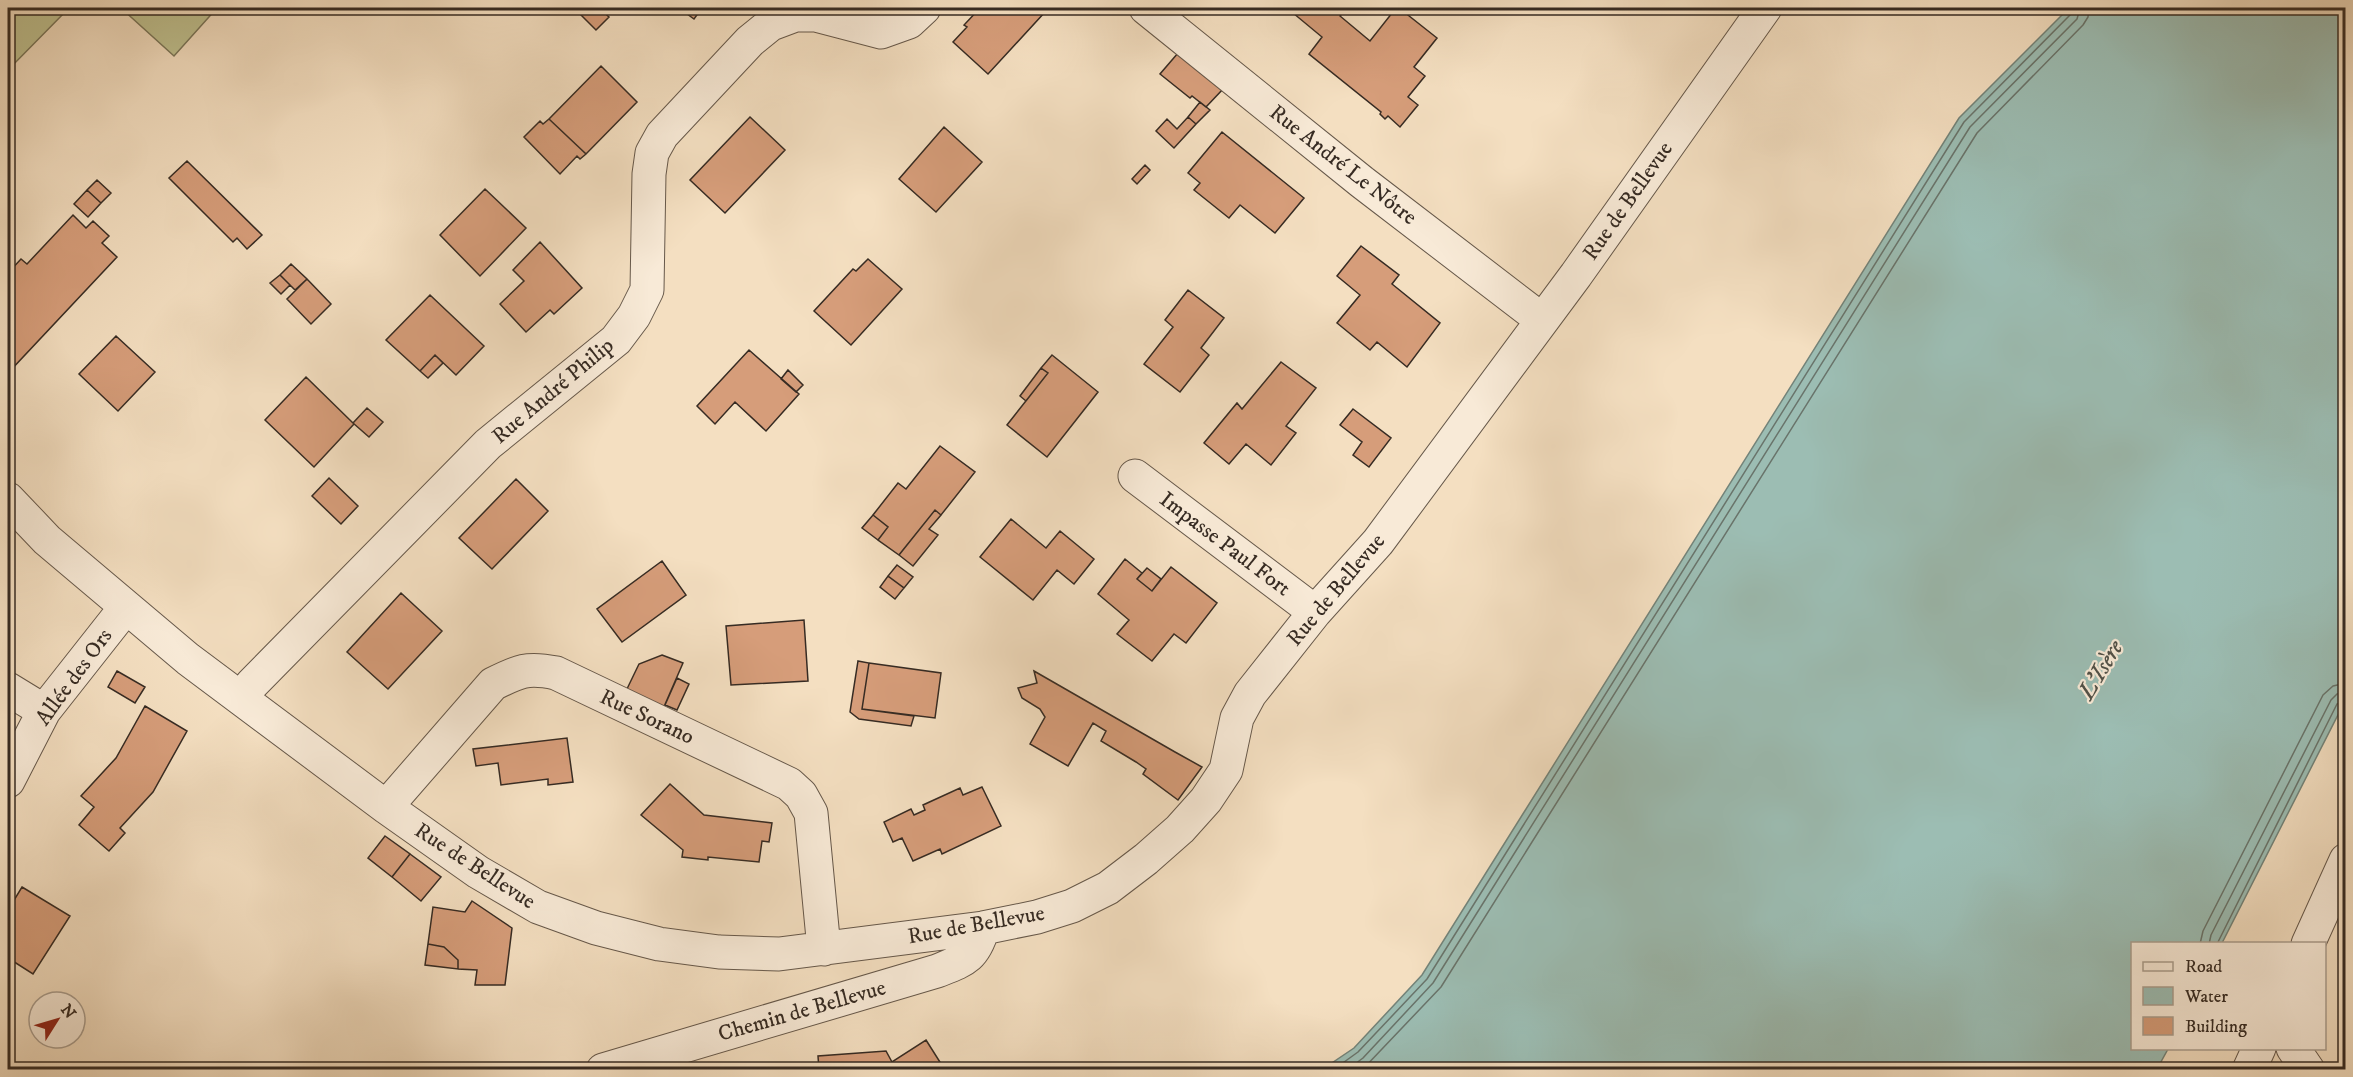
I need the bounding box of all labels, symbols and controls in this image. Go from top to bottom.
street label: Rue André Le Nôtre [1264,99,1422,231]
street label: Rue de Bellevue [1577,136,1679,266]
street label: Rue André Philip [487,332,619,450]
street label: Impasse Paul Fort [1154,486,1296,602]
street label: Rue de Bellevue [1281,528,1391,652]
street label: Allée des Ors [30,623,118,731]
water label: L'Isère [2071,634,2131,707]
street label: Rue Sorano [596,683,698,751]
street label: Rue de Bellevue [410,817,540,915]
street label: Rue de Bellevue [905,900,1047,950]
legend [2131,942,2326,1050]
text: Road [2185,956,2222,978]
street label: Chemin de Bellevue [715,974,889,1048]
text: Water [2184,986,2228,1008]
north arrow [27,990,87,1050]
text: N [56,1000,80,1023]
text: Building [2185,1016,2247,1038]

